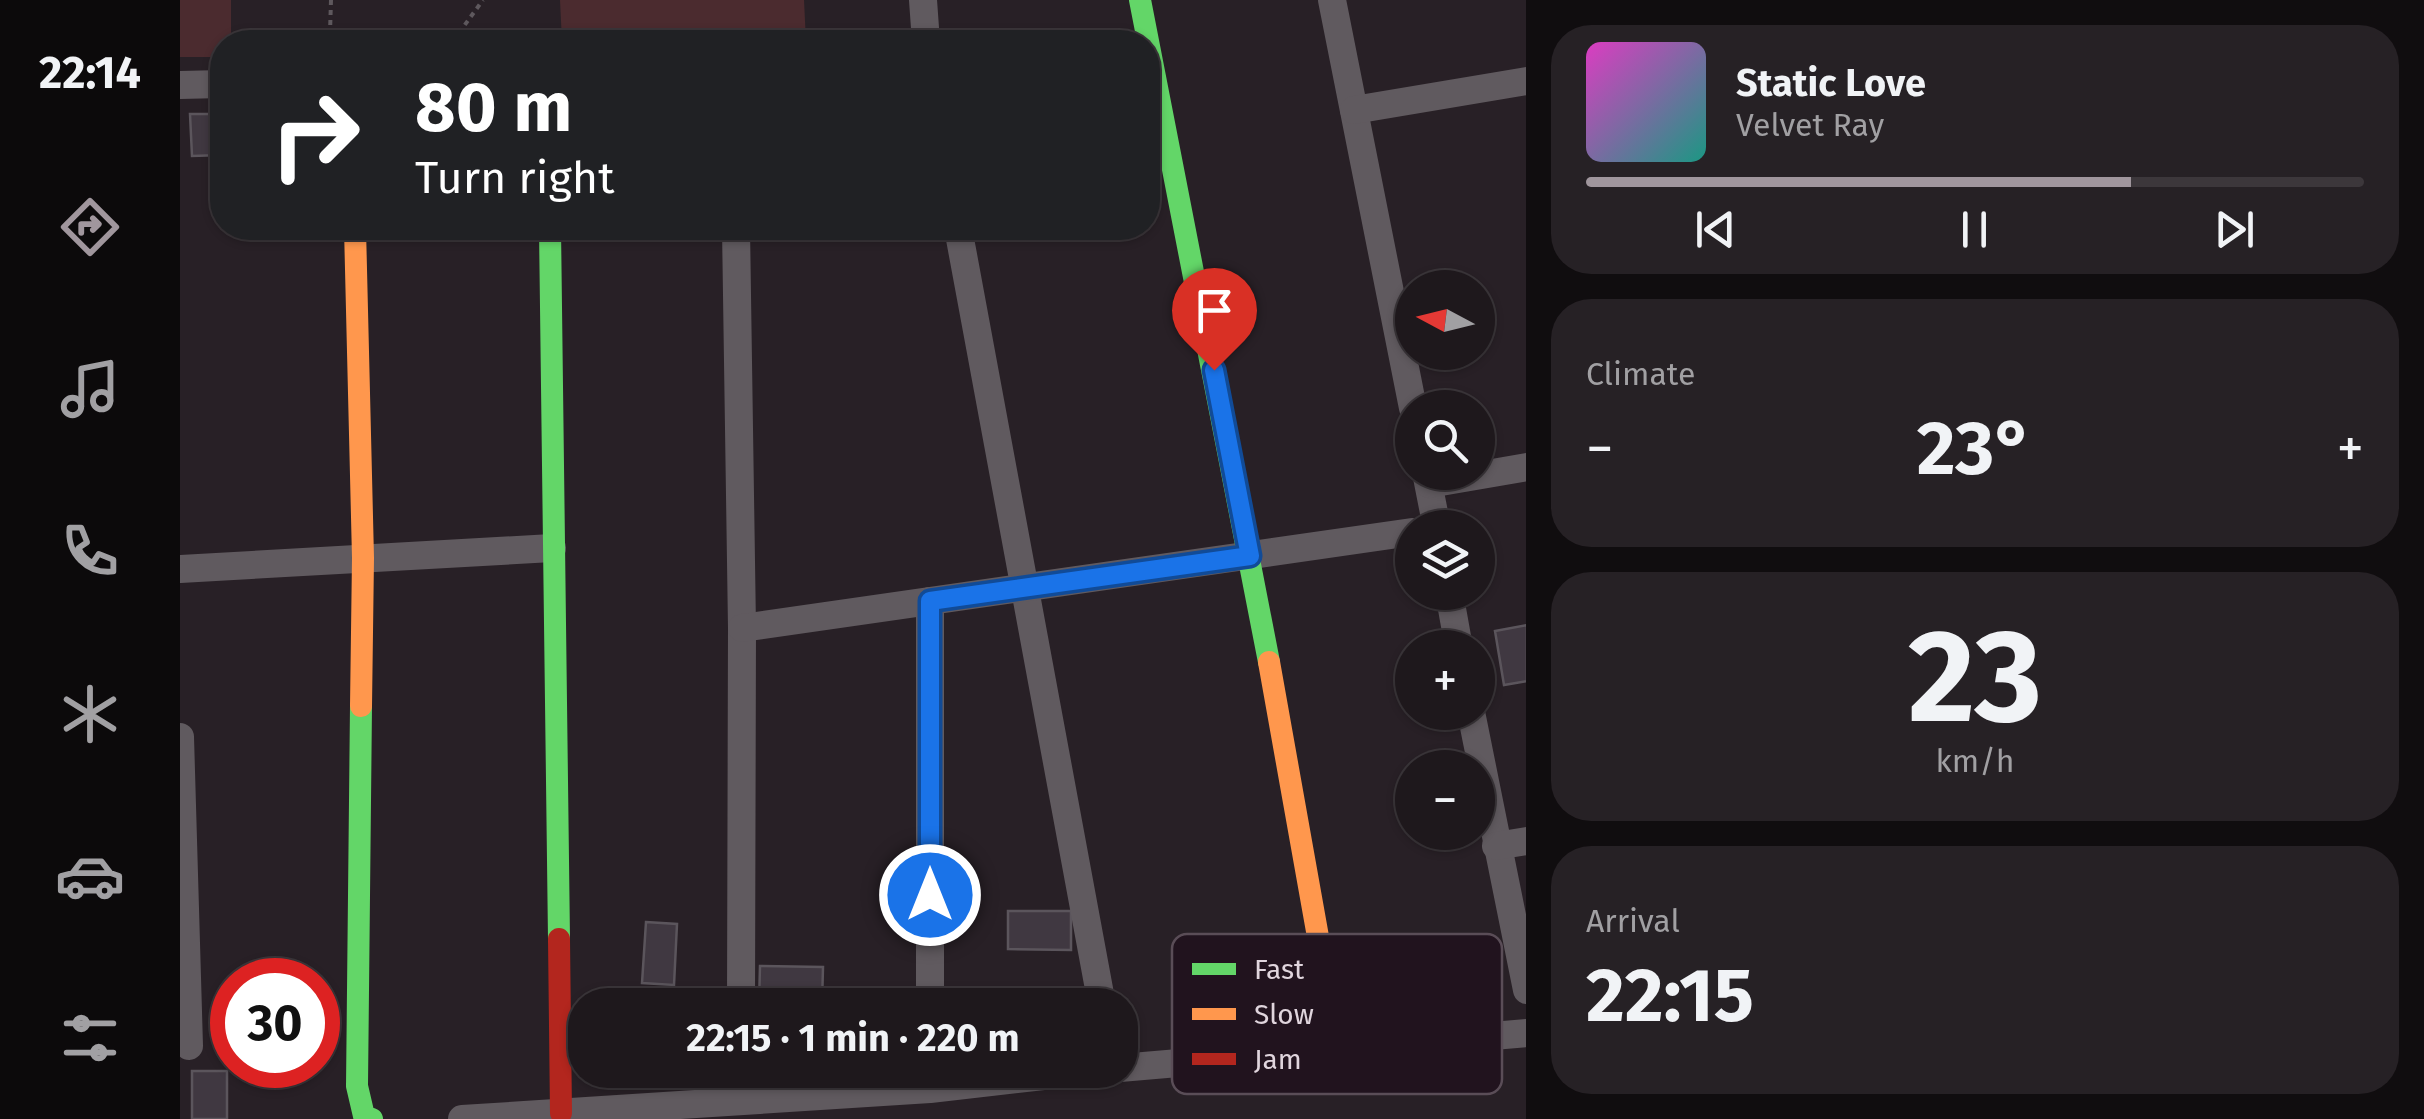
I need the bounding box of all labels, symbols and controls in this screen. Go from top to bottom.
text: 22:14 [39,46,141,100]
text: Static Love [1736,60,1926,106]
text: 80 m [415,66,572,150]
icon: right [250,70,380,200]
text: Velvet Ray [1736,106,1884,144]
text: Turn right [415,151,614,205]
icon: directions [55,192,125,262]
icon: previous [1688,202,1743,257]
icon: pause [1947,202,2002,257]
icon: next [2207,202,2262,257]
pin [1172,268,1257,371]
north arrow [1395,270,1495,370]
map controls [1395,270,1495,850]
icon: arrive [1187,283,1242,338]
icon: music [55,354,125,424]
text: Climate [1586,355,1695,393]
button: search [1395,390,1495,490]
text: 23° [1917,404,2033,494]
text: − [1586,416,1614,482]
text: + [2337,416,2364,482]
button: layers [1395,510,1495,610]
icon: phone [55,516,125,586]
text: 23 [1908,599,2042,755]
button: + [1395,630,1495,730]
icon: climate [55,679,125,749]
text: km/h [1935,742,2015,780]
button: − [1395,750,1495,850]
icon: car [55,841,125,911]
position arrow [878,843,982,947]
text: Arrival [1586,902,1680,940]
legend [1172,934,1502,1094]
text: 22:15 [1586,951,1754,1041]
text: Fast [1254,953,1305,986]
speed limit sign: 30 [210,958,340,1088]
text: Slow [1254,998,1314,1031]
icon: filters [55,1003,125,1073]
text: 22:15 · 1 min · 220 m [686,1015,1020,1061]
text: Jam [1254,1043,1302,1076]

